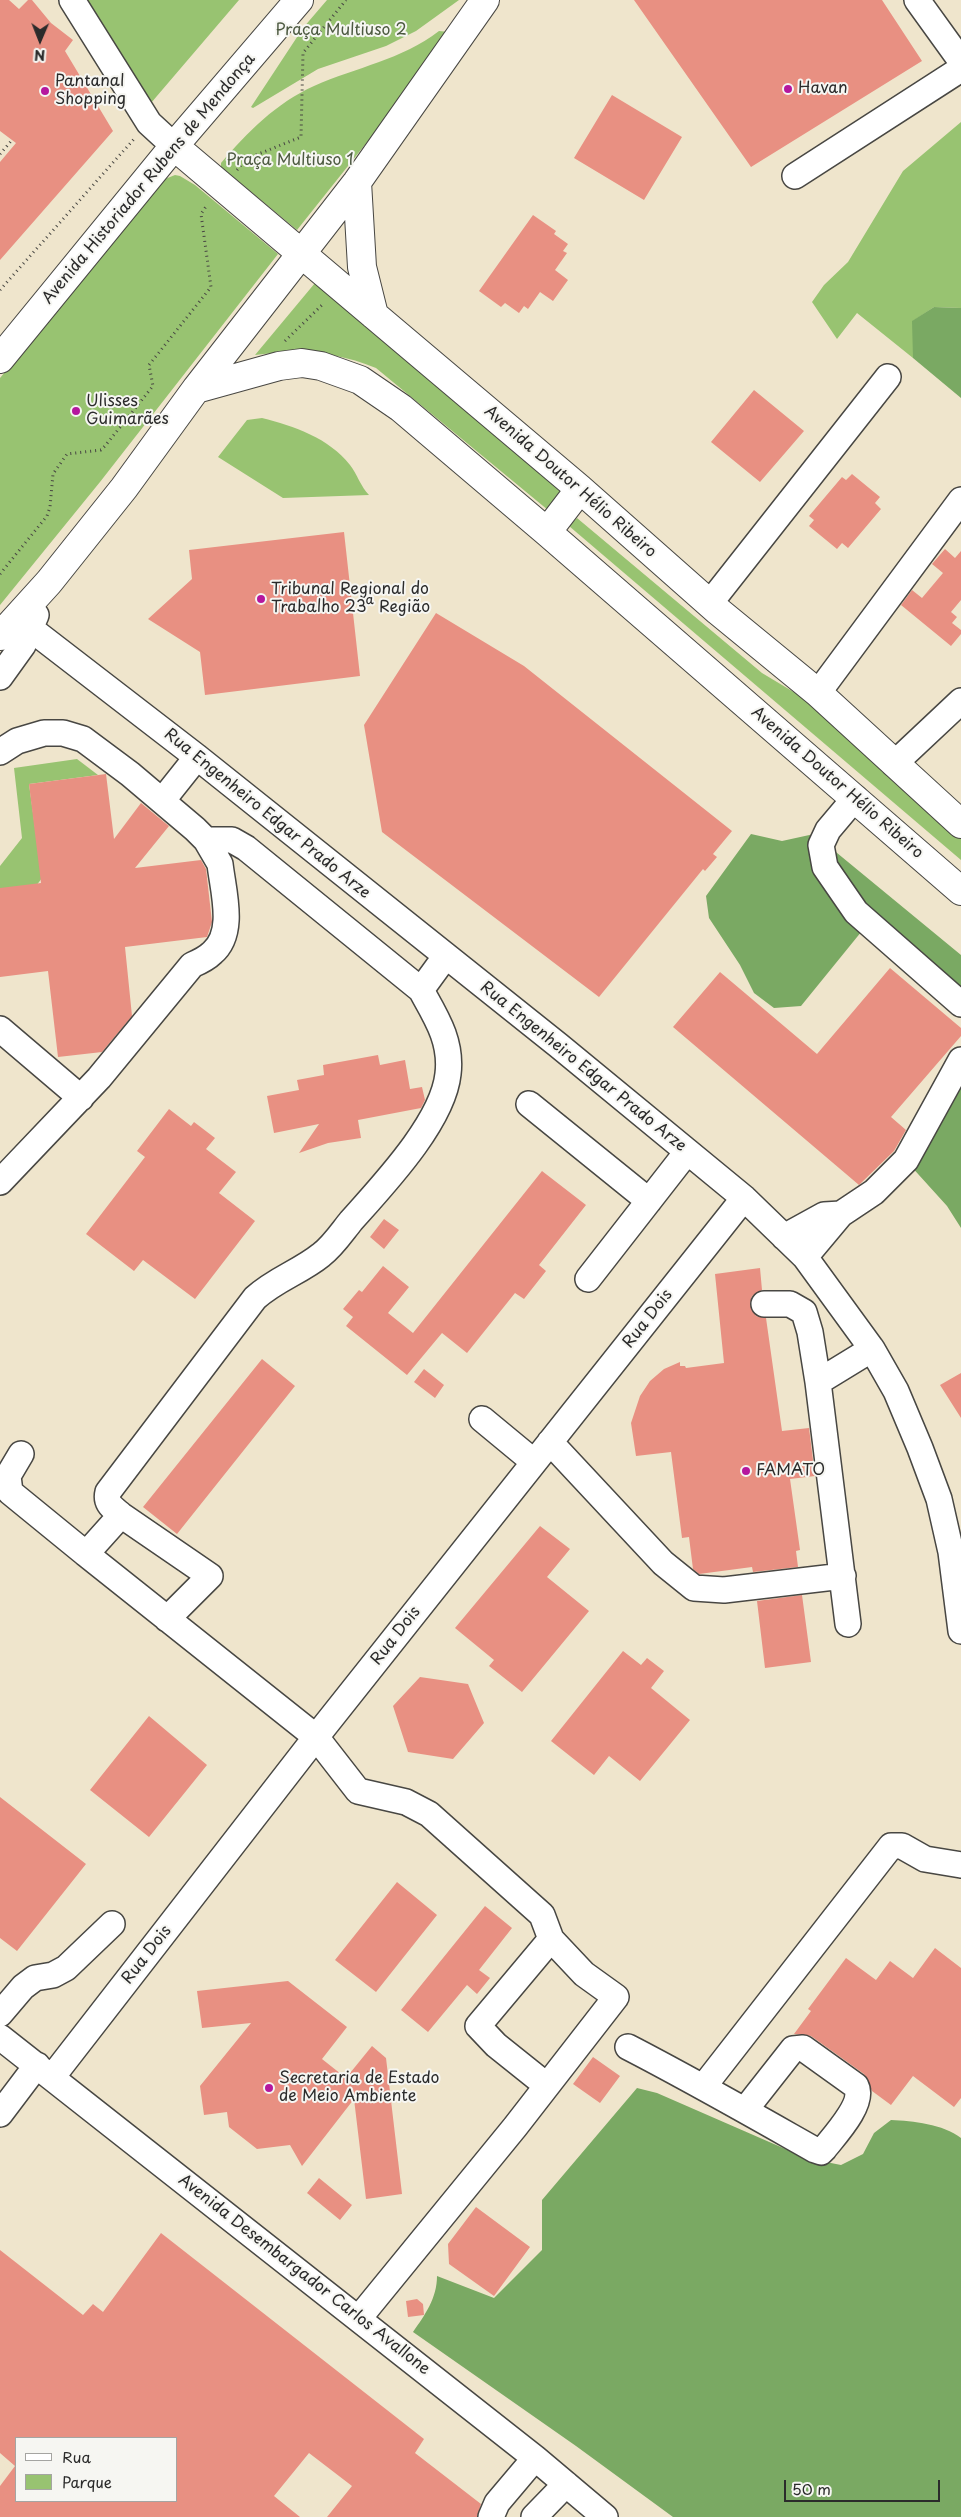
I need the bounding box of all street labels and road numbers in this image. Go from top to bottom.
street label: Avenida Historiador Rubens de Mendonça [38,50,260,308]
street label: Avenida Doutor Hélio Ribeiro [480,402,660,562]
street label: Avenida Doutor Hélio Ribeiro [747,703,927,863]
street label: Rua Engenheiro Edgar Prado Arze [160,725,374,903]
street label: Rua Engenheiro Edgar Prado Arze [476,978,690,1156]
street label: Rua Dois [619,1286,677,1352]
street label: Rua Dois [367,1603,425,1669]
street label: Rua Dois [118,1922,176,1988]
street label: Avenida Desembargador Carlos Avallone [174,2171,434,2379]

